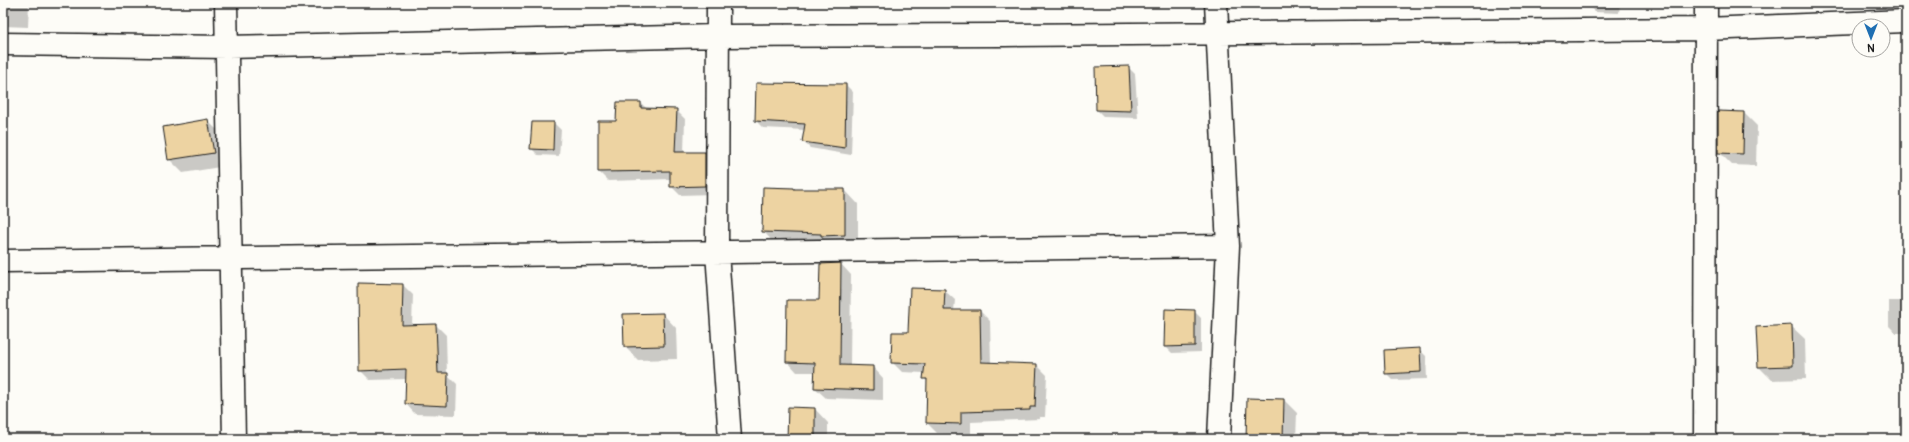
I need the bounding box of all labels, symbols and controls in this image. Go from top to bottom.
north arrow [1851,18,1891,58]
text: N [1867,41,1875,54]

